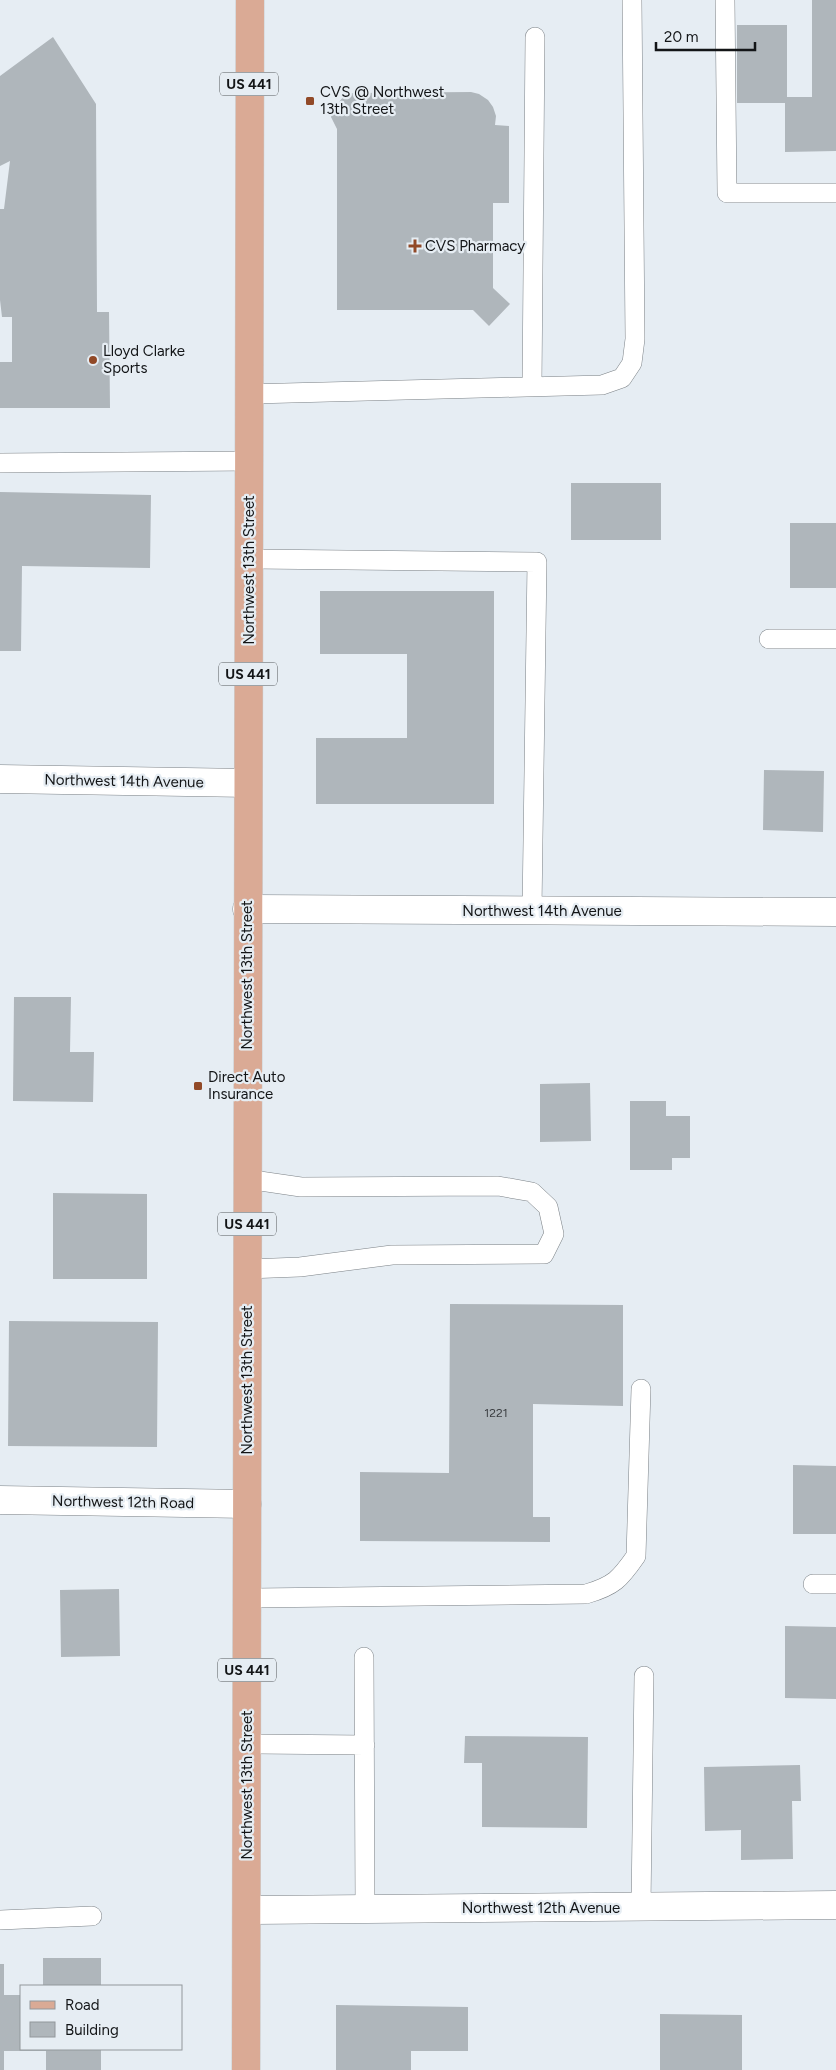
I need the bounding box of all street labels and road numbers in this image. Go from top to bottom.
road number: US 441 [220,72,278,96]
street label: Northwest 13th Street [240,495,258,645]
road number: US 441 [219,662,277,686]
street label: Northwest 14th Avenue [44,771,204,791]
street label: Northwest 13th Street [238,900,256,1050]
street label: Northwest 14th Avenue [462,902,622,920]
road number: US 441 [218,1212,276,1236]
street label: Northwest 13th Street [238,1305,256,1455]
street label: Northwest 12th Road [52,1492,194,1512]
road number: US 441 [218,1658,276,1682]
street label: Northwest 13th Street [238,1710,256,1860]
street label: Northwest 12th Avenue [462,1899,620,1917]

